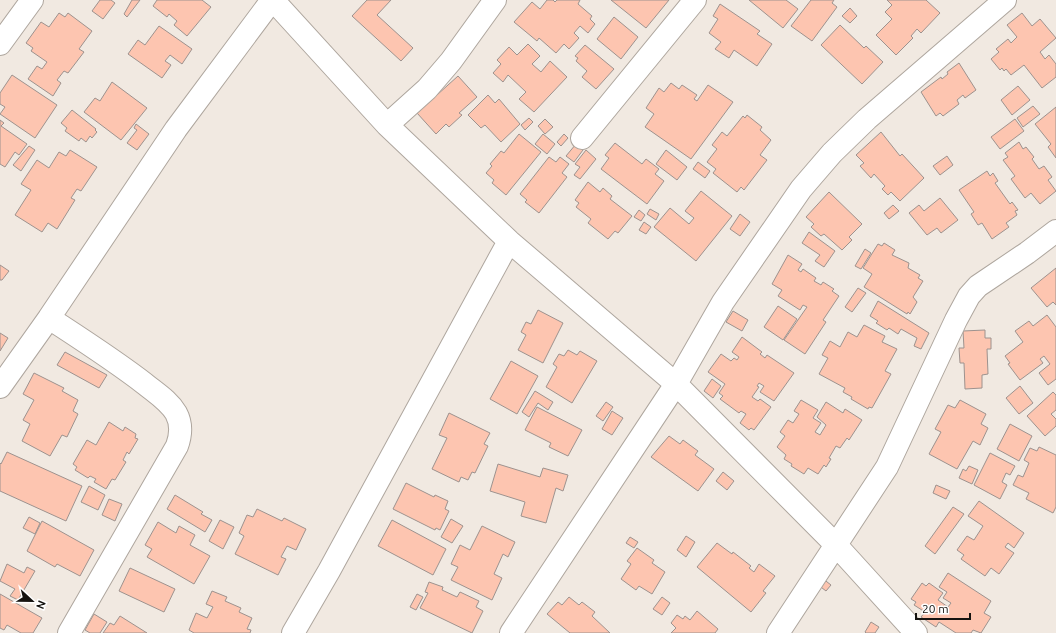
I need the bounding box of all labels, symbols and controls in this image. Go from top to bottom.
north arrow [12,581,52,621]
scale bar [916,595,970,621]
text: N [34,599,48,611]
text: 20 m [922,602,949,615]

